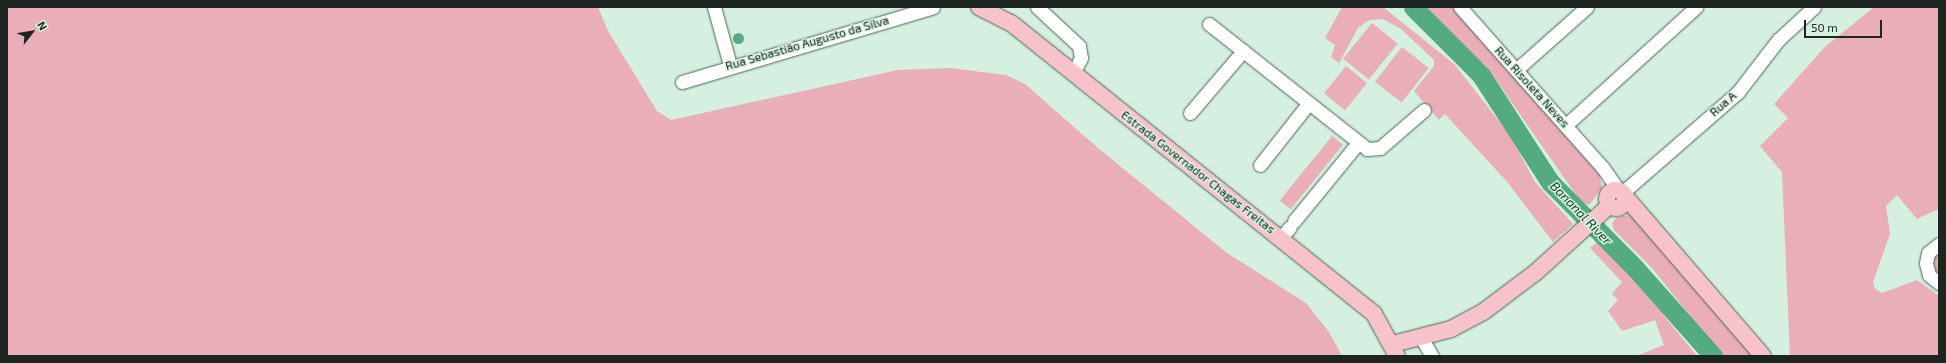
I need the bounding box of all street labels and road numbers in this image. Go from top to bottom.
street label: Rua Sebastião Augusto da Silva [723,13,891,73]
street label: Rua Risoleta Neves [1492,43,1572,131]
street label: Rua A [1707,88,1739,120]
street label: Estrada Governador Chagas Freitas [1118,107,1278,237]

